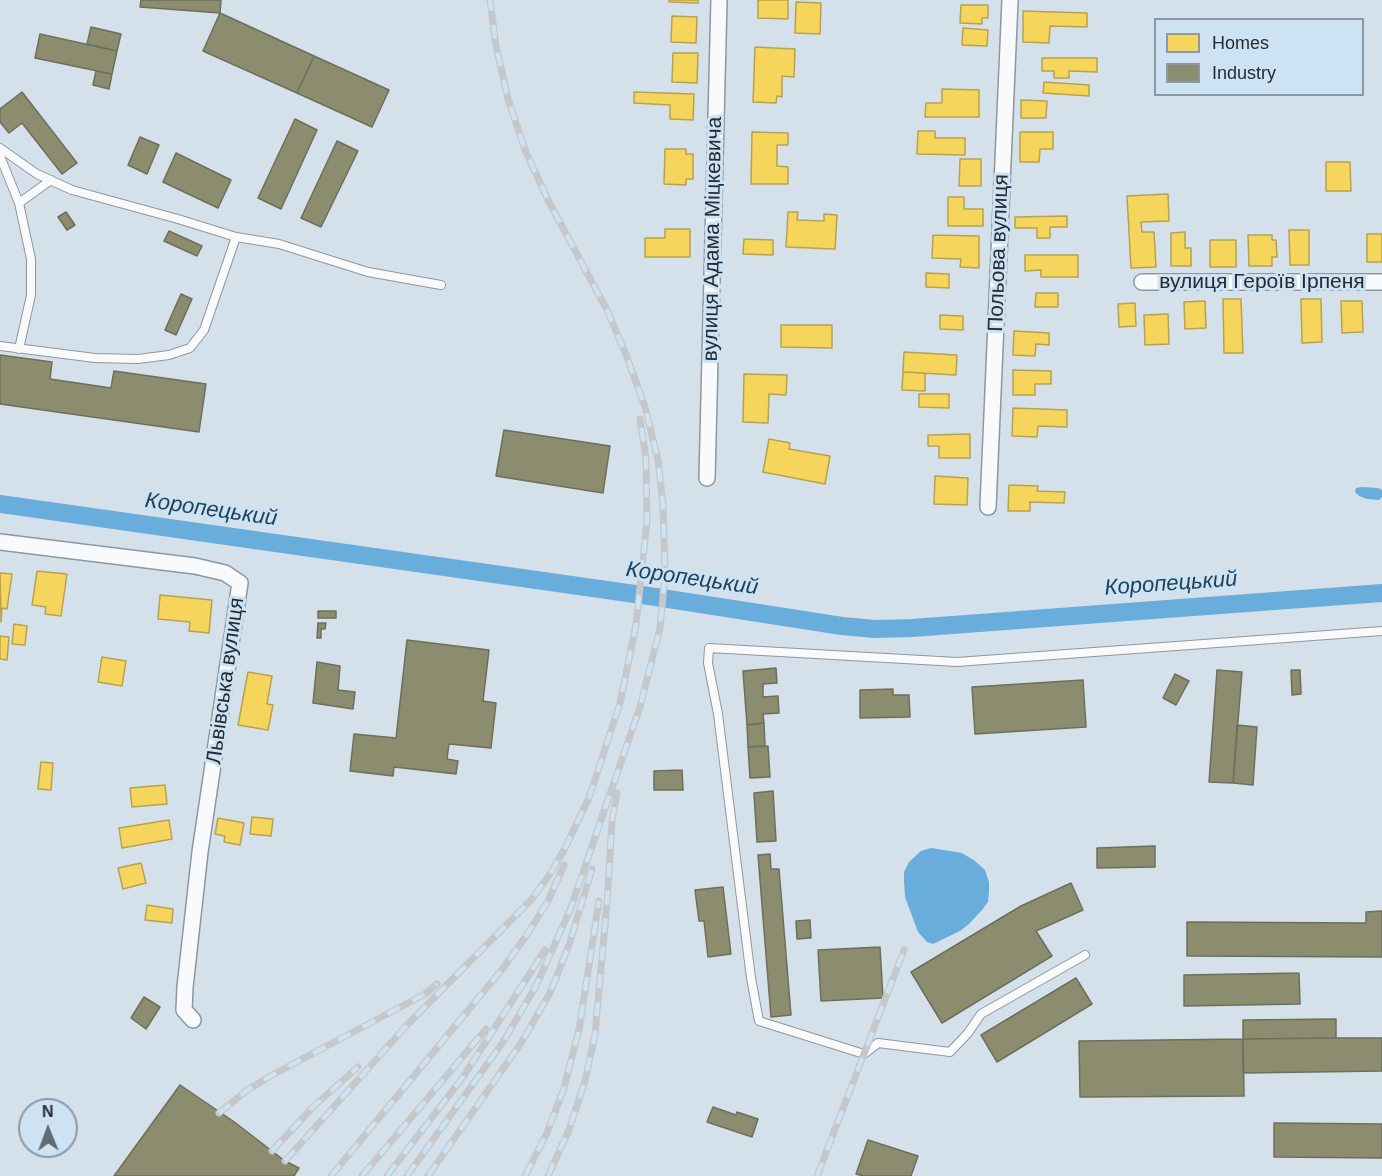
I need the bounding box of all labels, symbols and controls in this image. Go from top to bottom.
legend [1154,18,1364,96]
text: Homes [1212,33,1269,53]
text: Industry [1212,63,1276,83]
street label: вулиця Адама Міцкевича [698,116,728,362]
street label: Польова вулиця [984,174,1014,332]
street label: вулиця Героїв Ірпеня [1159,269,1365,295]
water label: Коропецький [143,488,279,532]
water label: Коропецький [624,557,760,601]
water label: Коропецький [1104,566,1238,602]
street label: Львівська вулиця [202,596,250,766]
north arrow [18,1098,78,1158]
text: N [42,1103,54,1120]

